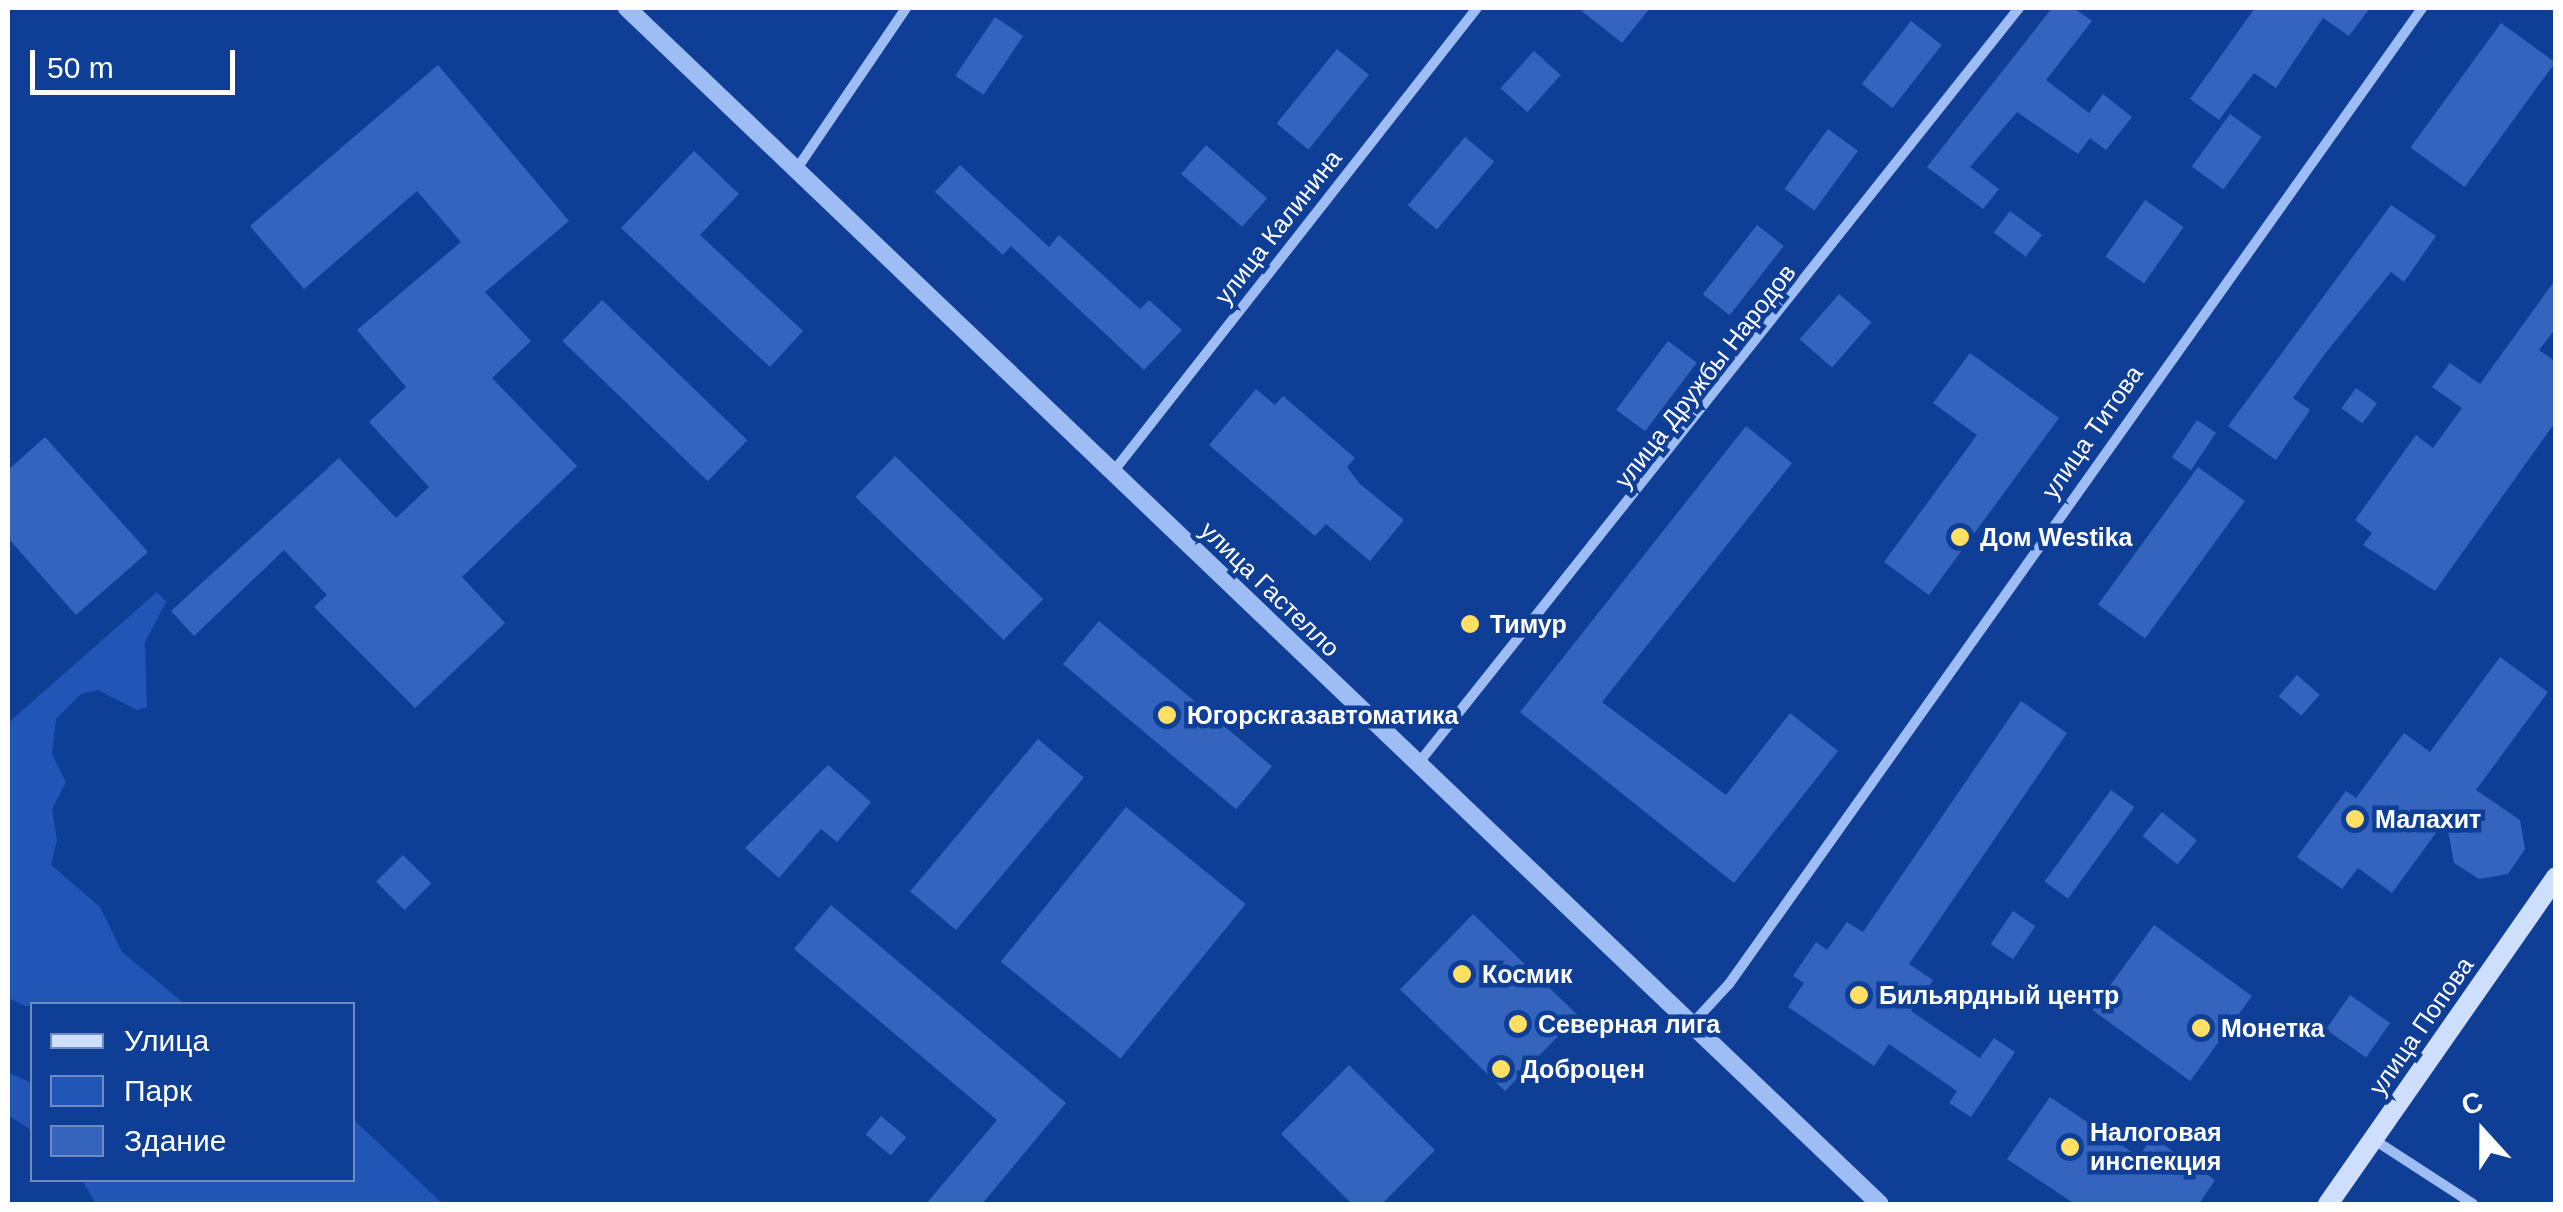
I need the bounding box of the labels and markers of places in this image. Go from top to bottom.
place label: Дом Westika [1980,522,2133,552]
marker: Дом Westika [1949,526,1971,548]
place label: Тимур [1490,609,1567,639]
marker: Тимур [1459,613,1481,635]
place label: Югорскгазавтоматика [1187,700,1458,730]
marker: Югорскгазавтоматика [1156,704,1178,726]
place label: Малахит [2375,804,2481,834]
marker: Малахит [2344,808,2366,830]
place label: Космик [1482,959,1572,989]
marker: Космик [1451,963,1473,985]
place label: Бильярдный центр [1879,980,2119,1010]
marker: Бильярдный центр [1848,984,1870,1006]
place label: Северная лига [1538,1009,1720,1039]
marker: Северная лига [1507,1013,1529,1035]
place label: Монетка [2221,1013,2324,1043]
marker: Монетка [2190,1017,2212,1039]
place label: Доброцен [1521,1054,1645,1084]
marker: Доброцен [1490,1058,1512,1080]
place label: Налоговая инспекция [2090,1118,2222,1177]
marker: Налоговая инспекция [2059,1136,2081,1158]

